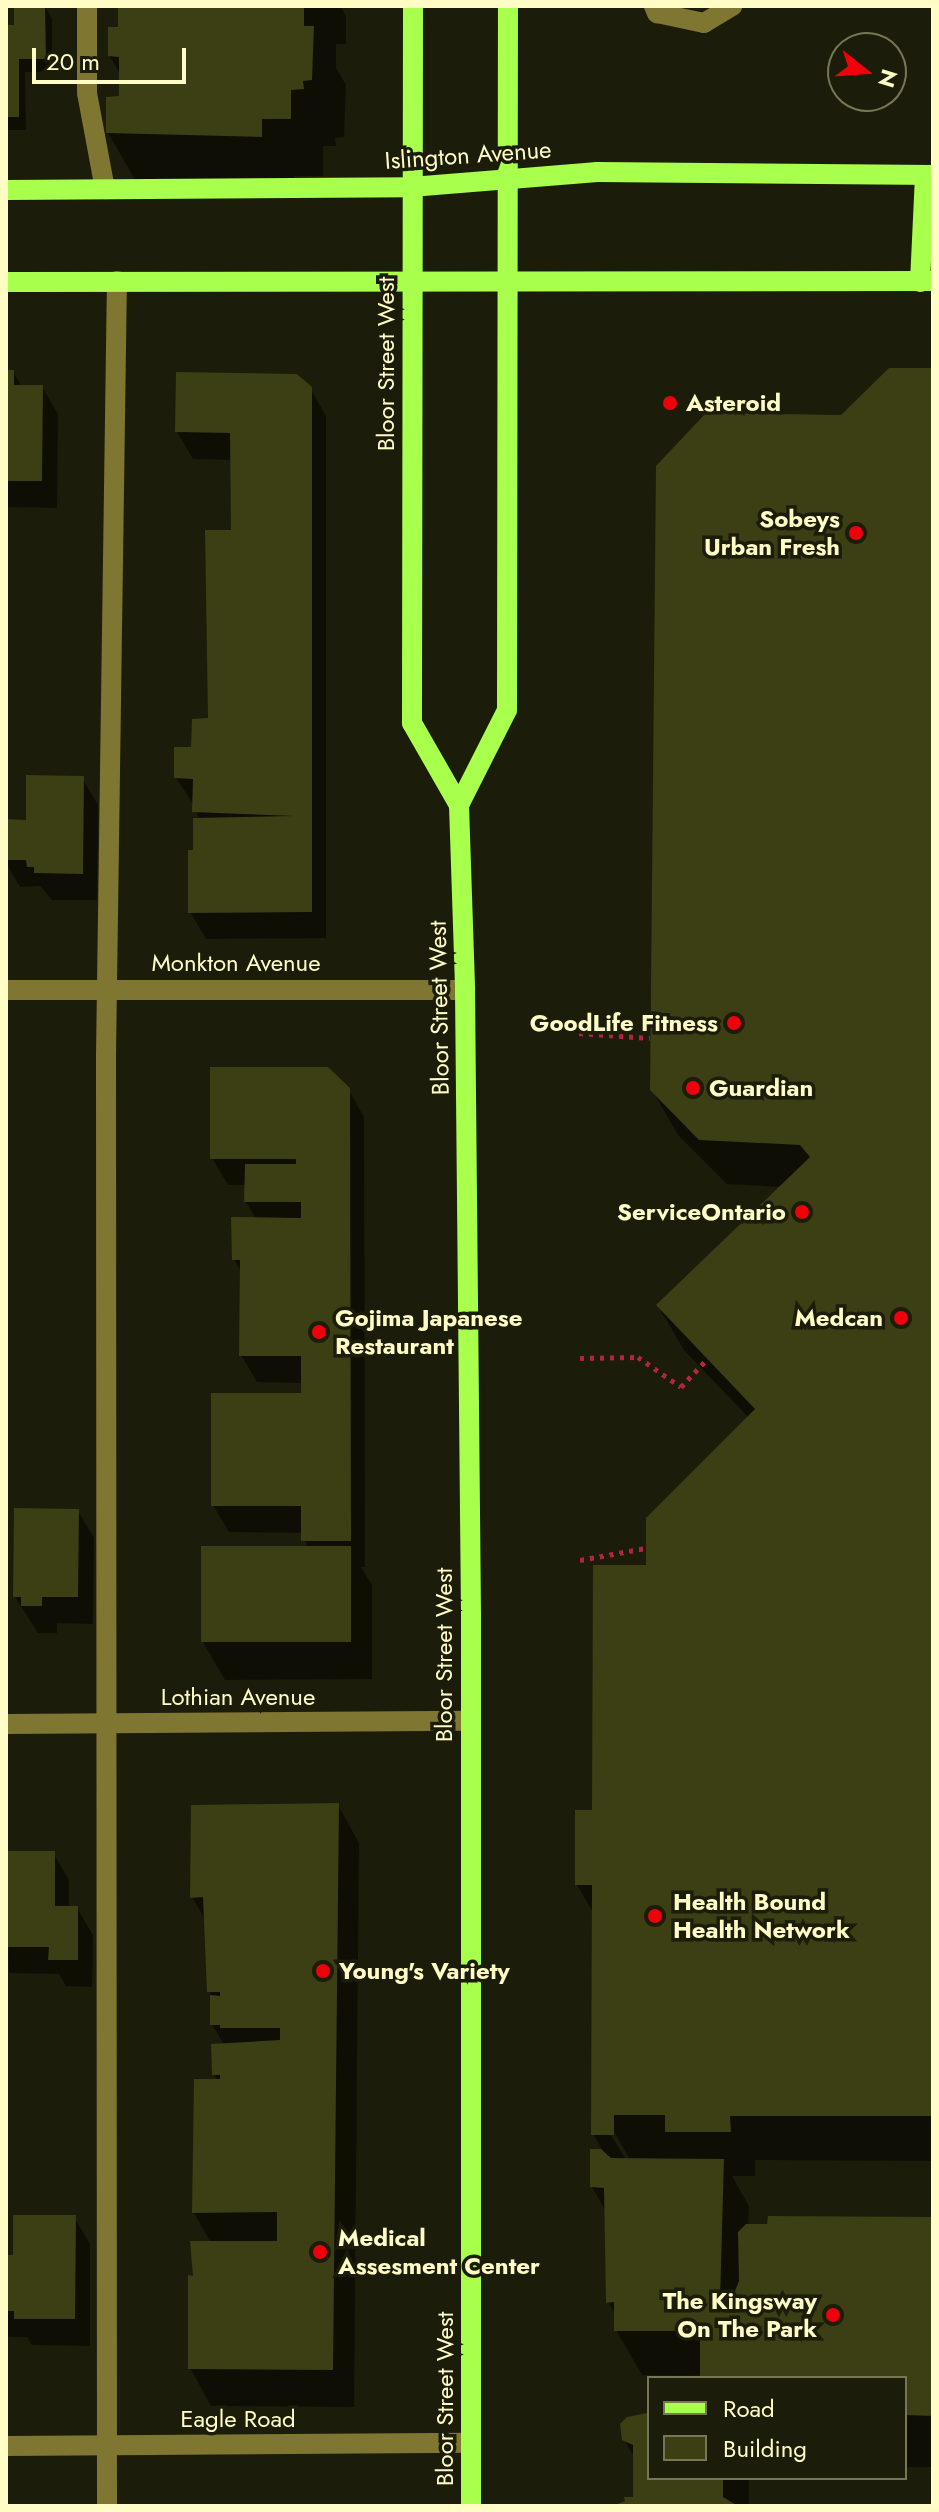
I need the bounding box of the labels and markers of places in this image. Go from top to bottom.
place label: Asteroid [686,389,781,417]
marker: Asteroid [661,394,679,412]
place label: Sobeys Urban Fresh [704,505,840,561]
marker: Sobeys Urban Fresh [847,524,865,542]
place label: GoodLife Fitness [530,1009,718,1037]
marker: GoodLife Fitness [725,1014,743,1032]
place label: Guardian [709,1074,813,1102]
marker: Guardian [684,1079,702,1097]
place label: ServiceOntario [617,1198,786,1226]
marker: ServiceOntario [793,1203,811,1221]
place label: Gojima Japanese Restaurant [335,1304,523,1360]
place label: Medcan [794,1304,883,1332]
marker: Medcan [890,1307,912,1329]
marker: Gojima Japanese Restaurant [310,1323,328,1341]
place label: Health Bound Health Network [673,1888,850,1944]
marker: Health Bound Health Network [644,1905,666,1927]
place label: Young's Variety [339,1957,510,1985]
marker: Young's Variety [314,1962,332,1980]
place label: Medical Assesment Center [338,2224,540,2280]
marker: Medical Assesment Center [309,2241,331,2263]
place label: The Kingsway On The Park [663,2287,817,2343]
marker: The Kingsway On The Park [824,2306,842,2324]

